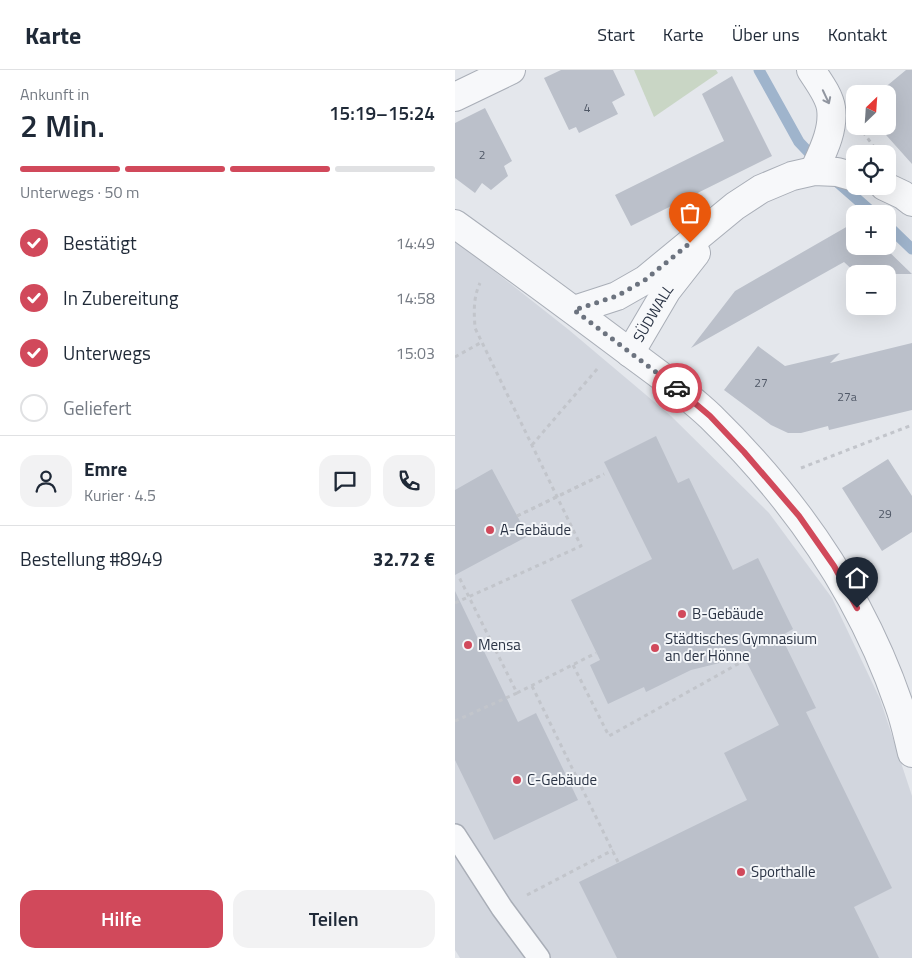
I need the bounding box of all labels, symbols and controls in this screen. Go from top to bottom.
text: Karte [25,17,81,53]
text: Start [597,21,635,48]
text: Karte [663,21,704,48]
text: Über uns [732,21,800,48]
text: Kontakt [828,21,887,48]
text: Ankunft in [20,82,89,106]
north arrow [846,85,896,135]
map controls [846,85,896,315]
one-way arrow [822,89,831,104]
text: 15:19–15:24 [329,98,435,127]
house number: 4 [584,98,591,117]
text: 2 Min. [20,101,105,149]
house number: 2 [479,145,485,164]
button: locate [846,145,896,195]
text: Unterwegs · 50 m [20,180,139,204]
pin [669,192,711,243]
icon: bag [676,199,704,227]
button: + [846,205,896,255]
text: Bestätigt [63,228,137,257]
icon: check [20,229,48,257]
text: 14:49 [396,231,435,255]
button: − [846,265,896,315]
street label: SÜDWALL [627,279,679,346]
text: In Zubereitung [63,283,179,312]
icon: check [20,284,48,312]
text: 14:58 [396,286,435,310]
text: Unterwegs [63,338,151,367]
icon: check [20,339,48,367]
text: 15:03 [396,341,435,365]
courier [652,363,702,413]
house number: 27 [754,373,768,392]
icon: car [663,374,691,402]
house number: 27a [837,387,857,406]
text: Geliefert [63,393,131,422]
text: Emre [84,454,127,483]
button: person [20,455,72,507]
button: chat [319,455,371,507]
button: phone [383,455,435,507]
text: Kurier · 4.5 [84,483,156,507]
house number: 29 [878,504,892,523]
place label: A-Gebäude [500,518,571,541]
marker: A-Gebäude [484,524,496,536]
text: Bestellung #8949 [20,544,163,573]
text: 32.72 € [373,544,435,573]
pin [836,557,878,608]
icon: home [843,564,871,592]
place label: B-Gebäude [692,602,764,625]
marker: B-Gebäude [676,608,688,620]
place label: Städtisches Gymnasium an der Hönne [665,627,817,667]
place label: Mensa [478,633,521,656]
marker: Mensa [462,639,474,651]
marker: Städtisches Gymnasium an der Hönne [649,642,661,654]
place label: C-Gebäude [527,768,597,791]
marker: C-Gebäude [511,774,523,786]
place label: Sporthalle [751,860,816,883]
marker: Sporthalle [735,866,747,878]
button: Hilfe [20,890,223,948]
button: Teilen [233,890,435,948]

